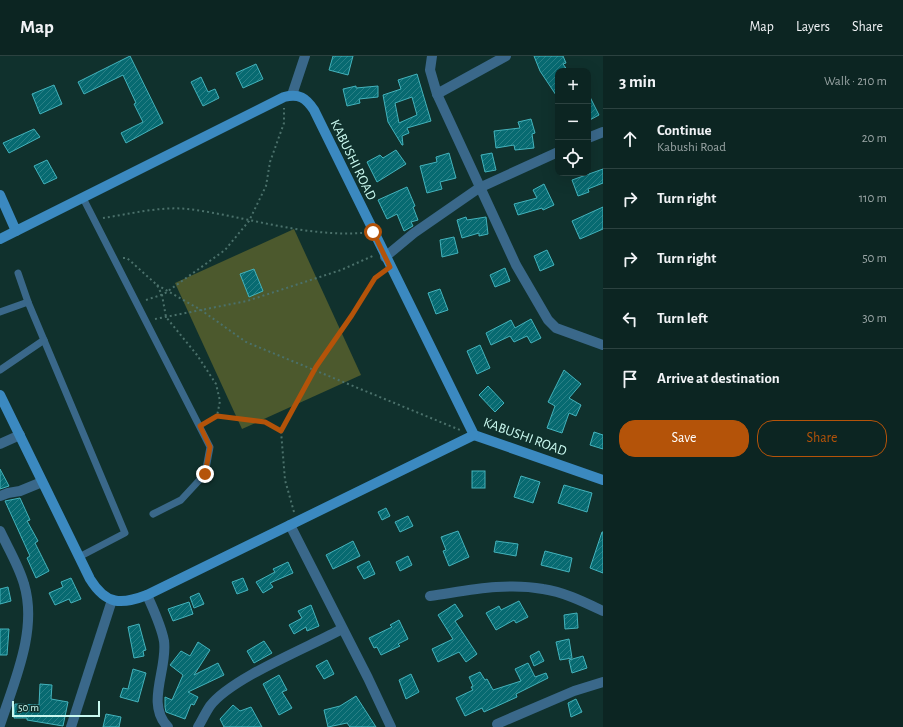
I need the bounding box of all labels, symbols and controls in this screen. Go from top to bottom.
text: Map [20,18,54,37]
text: Map [749,20,774,34]
text: Layers [796,20,830,34]
text: Share [852,20,883,34]
map controls [555,68,591,176]
button: + [555,68,591,104]
text: 3 min [619,73,656,90]
text: Walk · 210 m [824,75,887,88]
button: − [555,104,591,140]
street label: KABUSHI ROAD [327,118,379,202]
text: Continue [657,123,712,138]
icon: ahead [619,128,641,150]
text: 20 m [862,132,887,145]
button: locate [555,140,591,176]
text: Kabushi Road [657,141,726,154]
icon: right [619,188,641,210]
text: Turn right [657,191,716,206]
text: 110 m [859,192,887,205]
route start [364,223,382,241]
icon: right [619,248,641,270]
text: Turn right [657,251,716,266]
text: 50 m [862,252,887,265]
icon: left [619,308,641,330]
text: Turn left [657,311,708,326]
text: 30 m [862,312,887,325]
icon: arrive [619,368,641,390]
text: Arrive at destination [657,371,780,386]
street label: KABUSHI ROAD [481,415,569,459]
button: Save [619,420,749,457]
button: Share [757,420,887,457]
route end [196,465,214,483]
scale bar [12,699,100,718]
text: 50 m [18,702,39,713]

